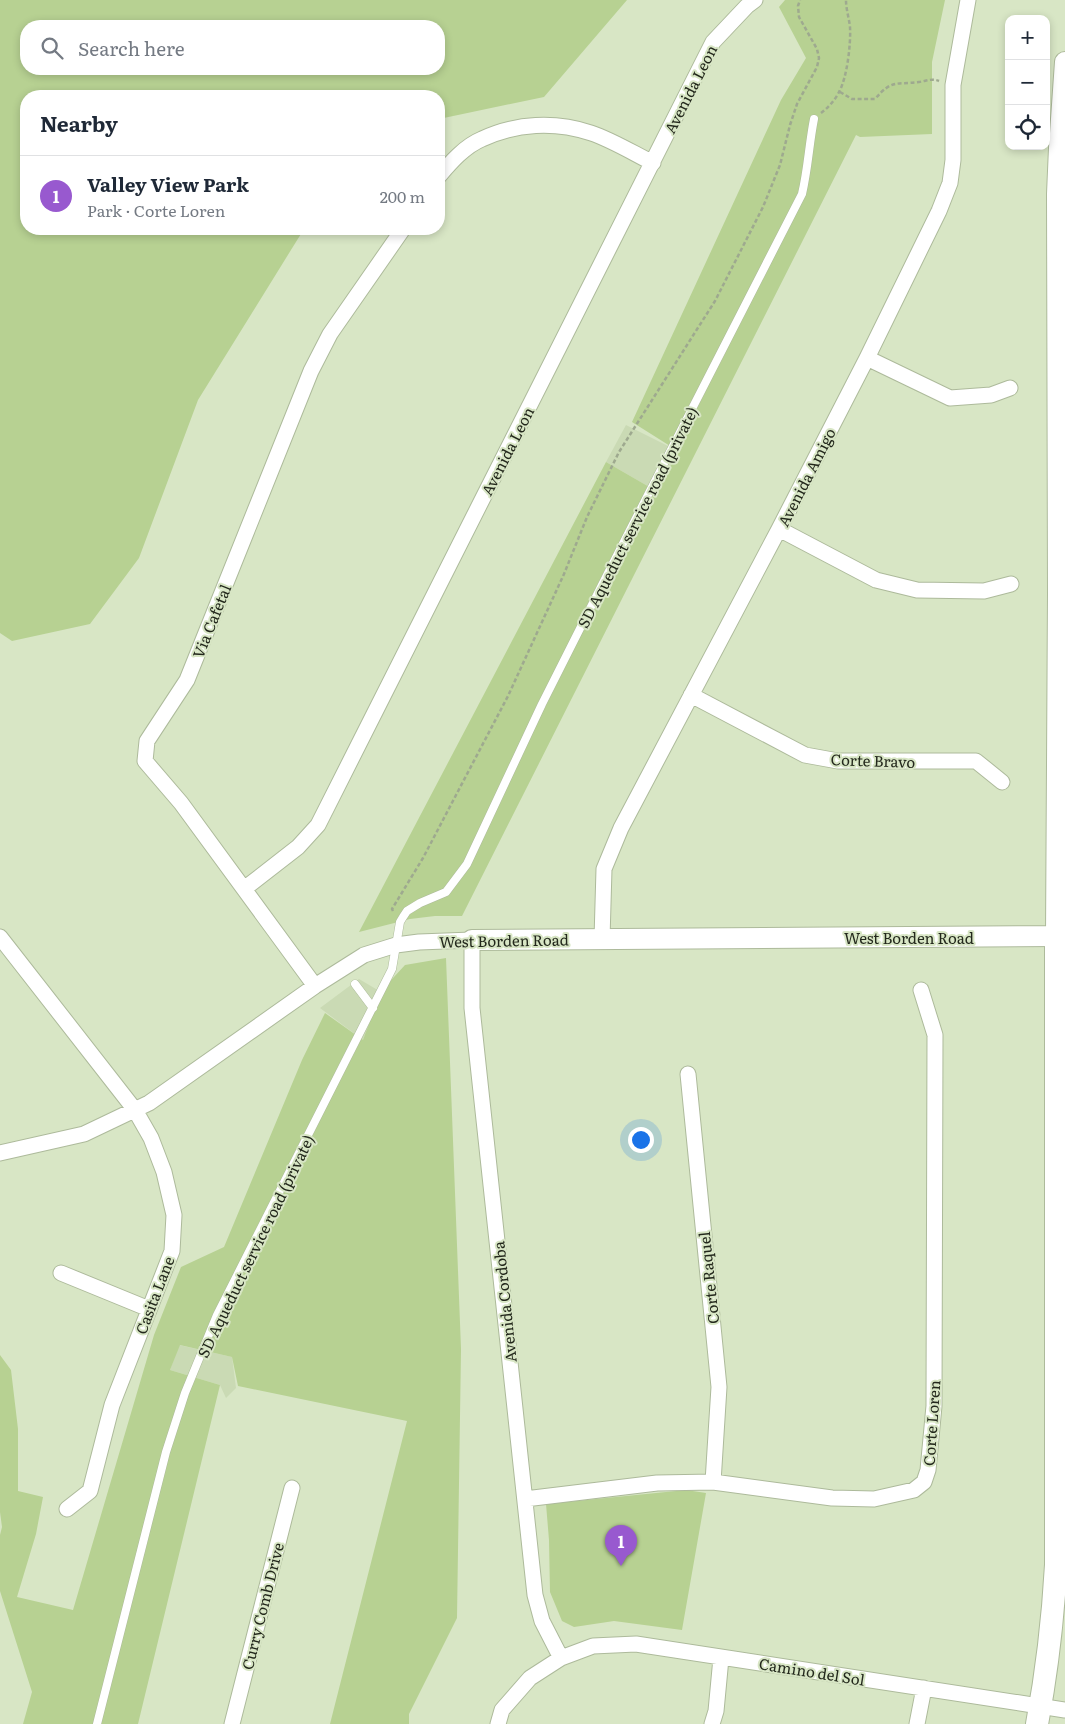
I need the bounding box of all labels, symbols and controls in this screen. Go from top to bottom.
map controls [1005,15,1050,150]
button: + [1005,15,1050,60]
search box [20,20,445,75]
icon: search [38,34,66,62]
text: Search here [78,34,185,62]
street label: Avenida Leon [658,41,722,137]
button: − [1005,60,1050,105]
button: locate [1005,105,1050,150]
text: Nearby [40,107,118,138]
text: Valley View Park [87,170,249,198]
text: 1 [53,184,59,208]
text: 200 m [380,184,425,208]
text: Park · Corte Loren [87,198,225,222]
street label: SD Aqueduct service road (private) [571,402,703,632]
street label: Avenida Leon [475,403,539,499]
street label: Avenida Amigo [771,423,841,530]
street label: Via Cafetal [186,581,236,661]
street label: Corte Bravo [830,747,916,773]
street label: West Borden Road [844,926,974,949]
street label: West Borden Road [439,927,569,953]
your location [628,1127,654,1153]
street label: SD Aqueduct service road (private) [191,1130,319,1362]
street label: Corte Raquel [692,1231,724,1325]
street label: Avenida Cordoba [486,1239,522,1364]
street label: Casita Lane [129,1253,179,1337]
street label: Corte Loren [917,1379,945,1467]
pin: 1 [605,1525,637,1566]
street label: Curry Comb Drive [235,1540,289,1672]
street label: Camino del Sol [758,1651,866,1691]

